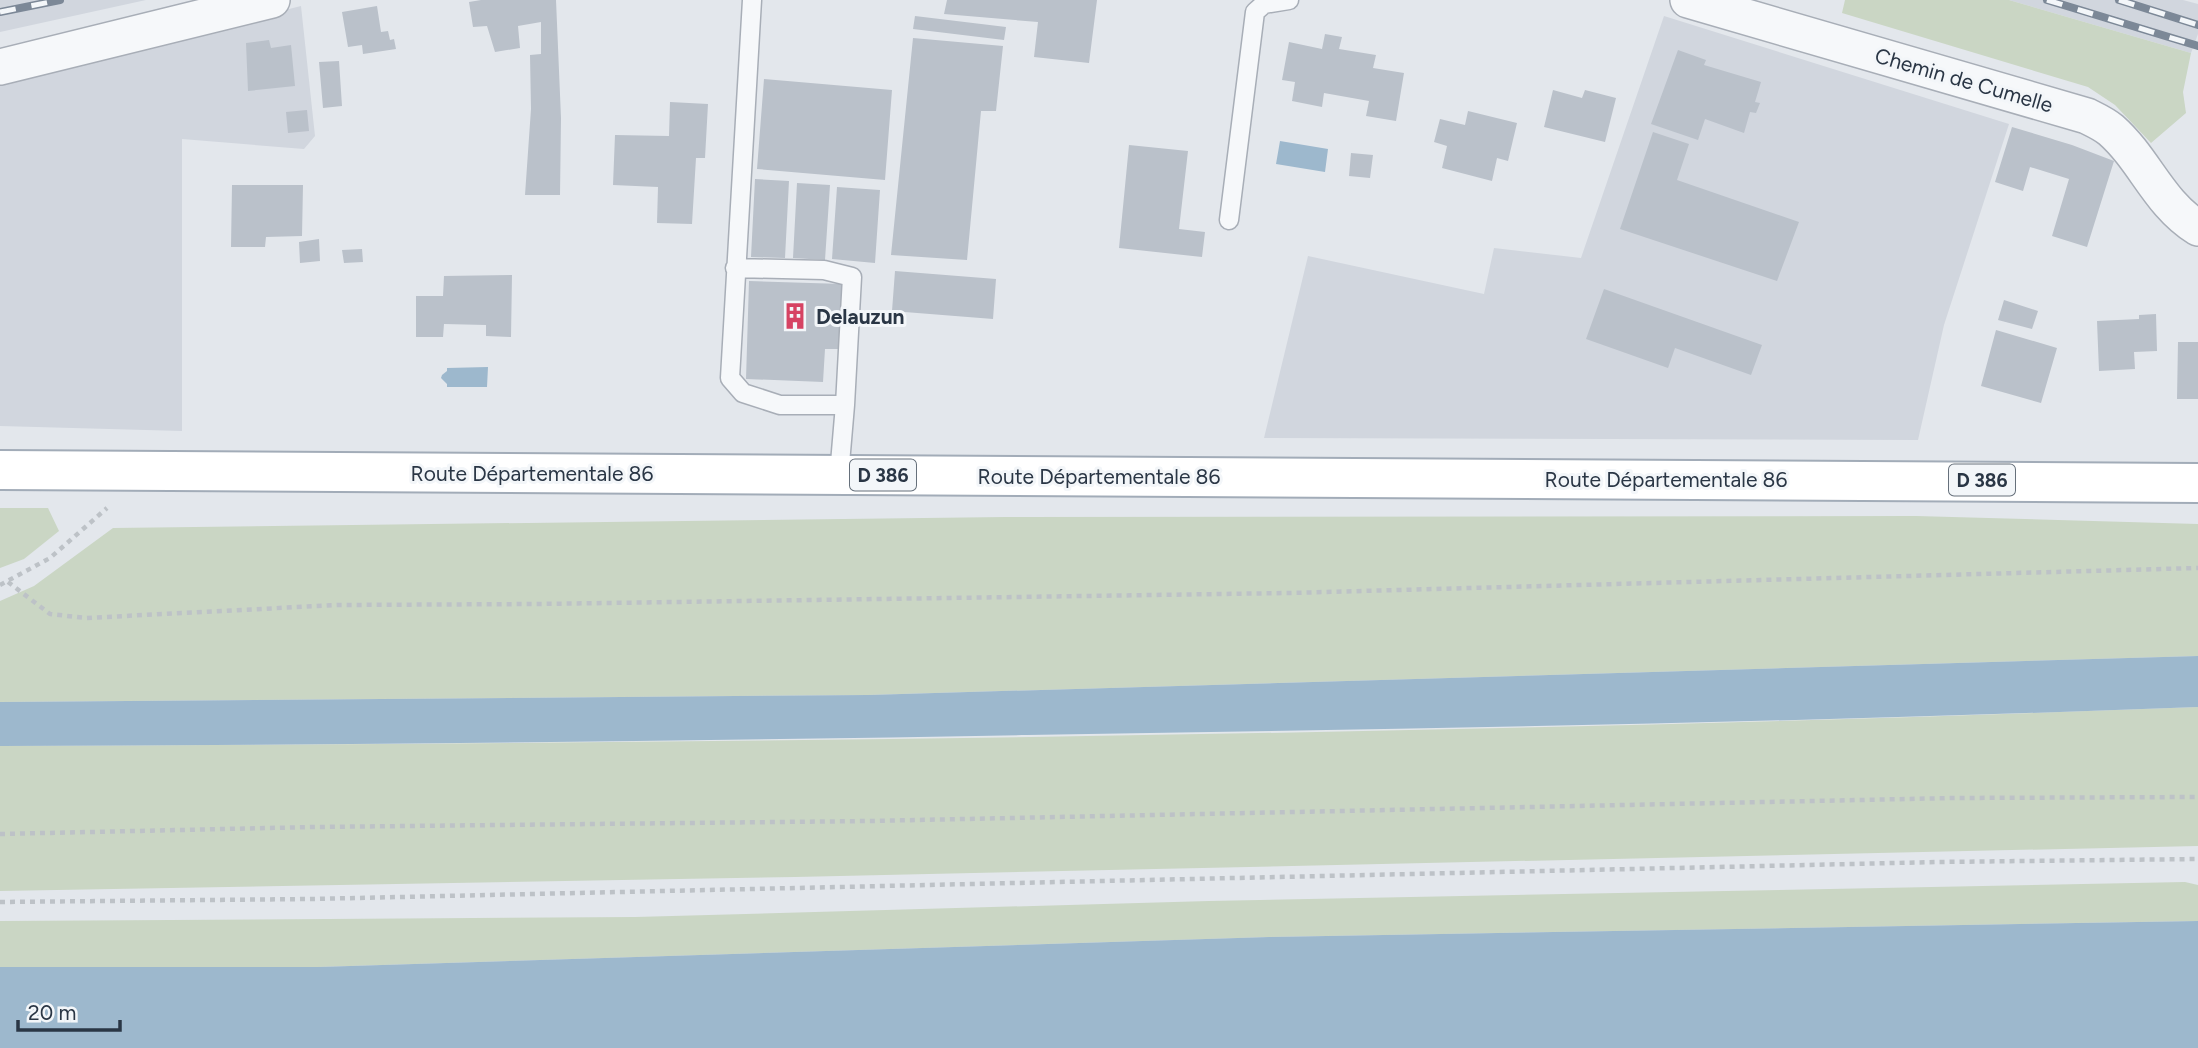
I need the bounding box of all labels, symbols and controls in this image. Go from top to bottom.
street label: Chemin de Cumelle [1872,43,2056,117]
building icon: Delauzun [780,301,810,331]
place label: Delauzun [816,304,905,329]
road number: D 386 [850,460,916,490]
street label: Route Départementale 86 [411,461,654,486]
street label: Route Départementale 86 [978,464,1221,489]
road number: D 386 [1949,464,2015,495]
street label: Route Départementale 86 [1545,467,1788,492]
scale bar [18,988,119,1032]
text: 20 m [28,1000,76,1025]

